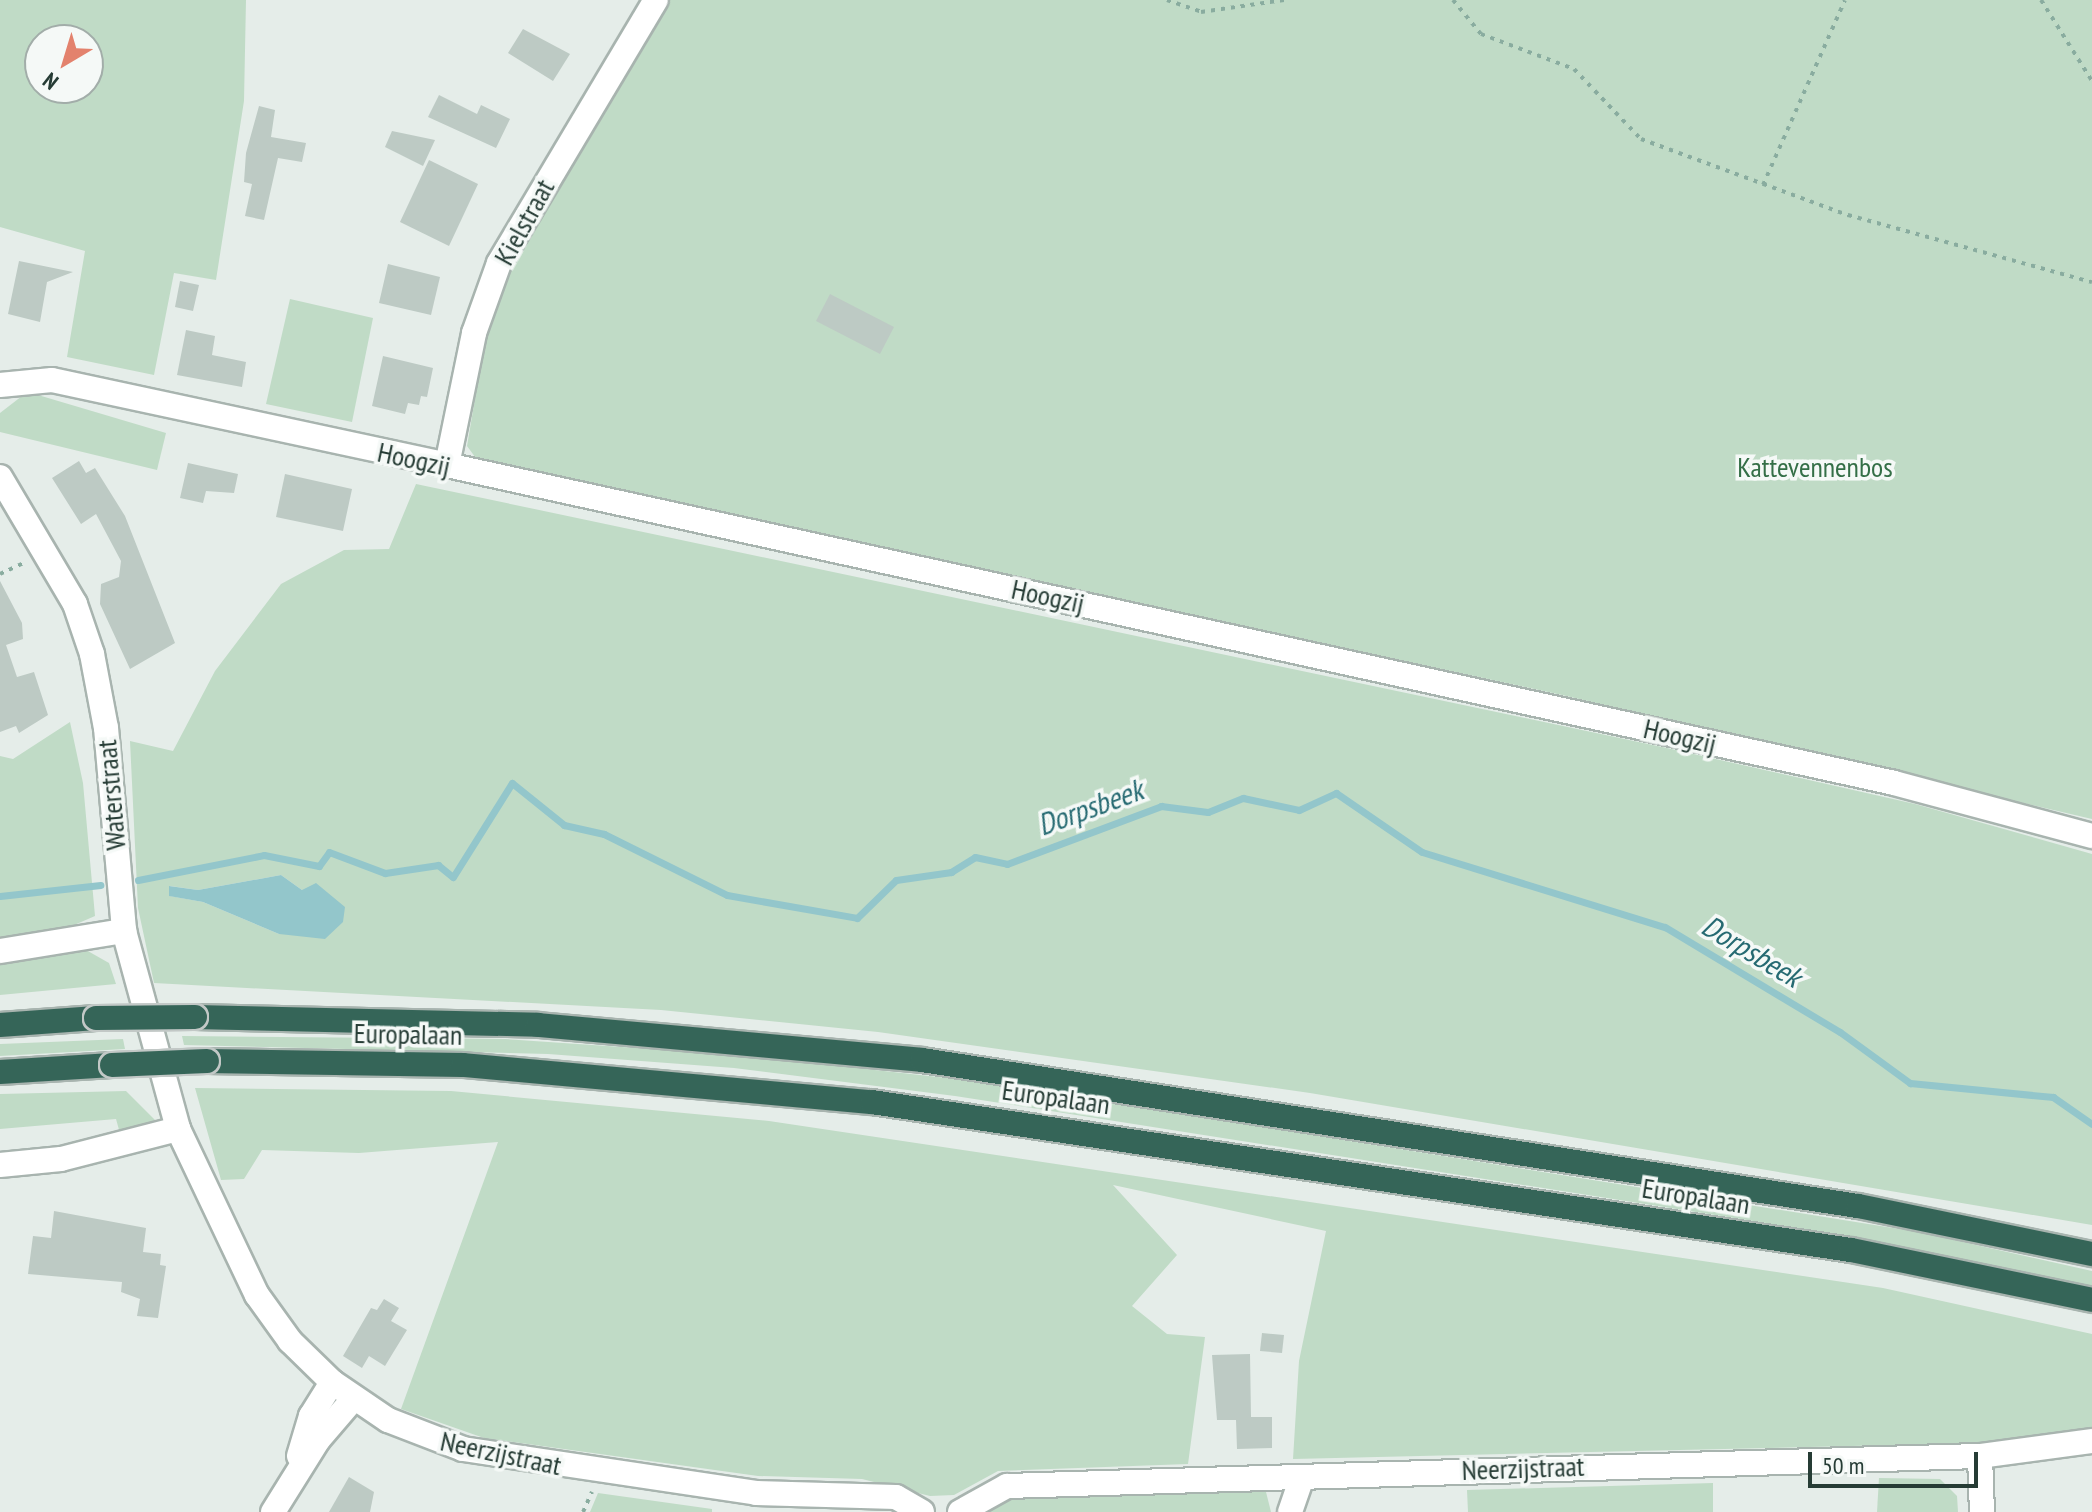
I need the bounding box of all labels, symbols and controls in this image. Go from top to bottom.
north arrow [24,24,104,104]
text: N [37,67,64,96]
street label: Kielstraat [487,173,561,271]
street label: Hoogzij [375,435,453,483]
park label: Kattevennenbos [1737,450,1893,484]
street label: Hoogzij [1009,572,1087,620]
street label: Hoogzij [1640,711,1720,761]
street label: Waterstraat [89,738,133,852]
water label: Dorpsbeek [1032,771,1148,843]
water label: Dorpsbeek [1696,907,1808,995]
street label: Europalaan [353,1016,463,1052]
street label: Europalaan [1000,1073,1112,1121]
street label: Europalaan [1640,1171,1752,1221]
street label: Neerzijstraat [437,1424,565,1482]
scale bar [1812,1436,1982,1486]
street label: Neerzijstraat [1461,1449,1585,1487]
text: 50 m [1822,1450,1864,1481]

